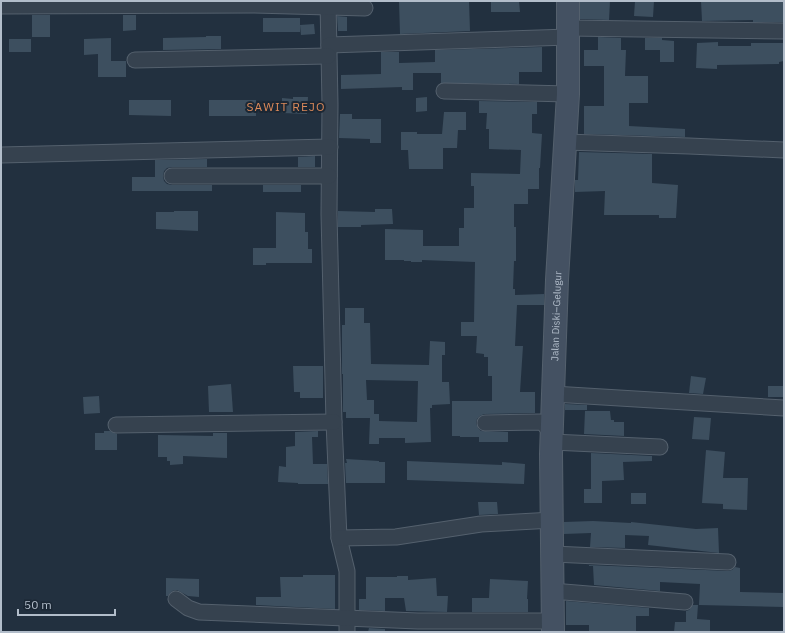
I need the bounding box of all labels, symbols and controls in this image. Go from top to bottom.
district label: SAWIT REJO [247,99,325,114]
street label: Jalan Diski–Gelugur [548,270,565,361]
scale bar [18,591,115,617]
text: 50 m [24,597,52,612]

